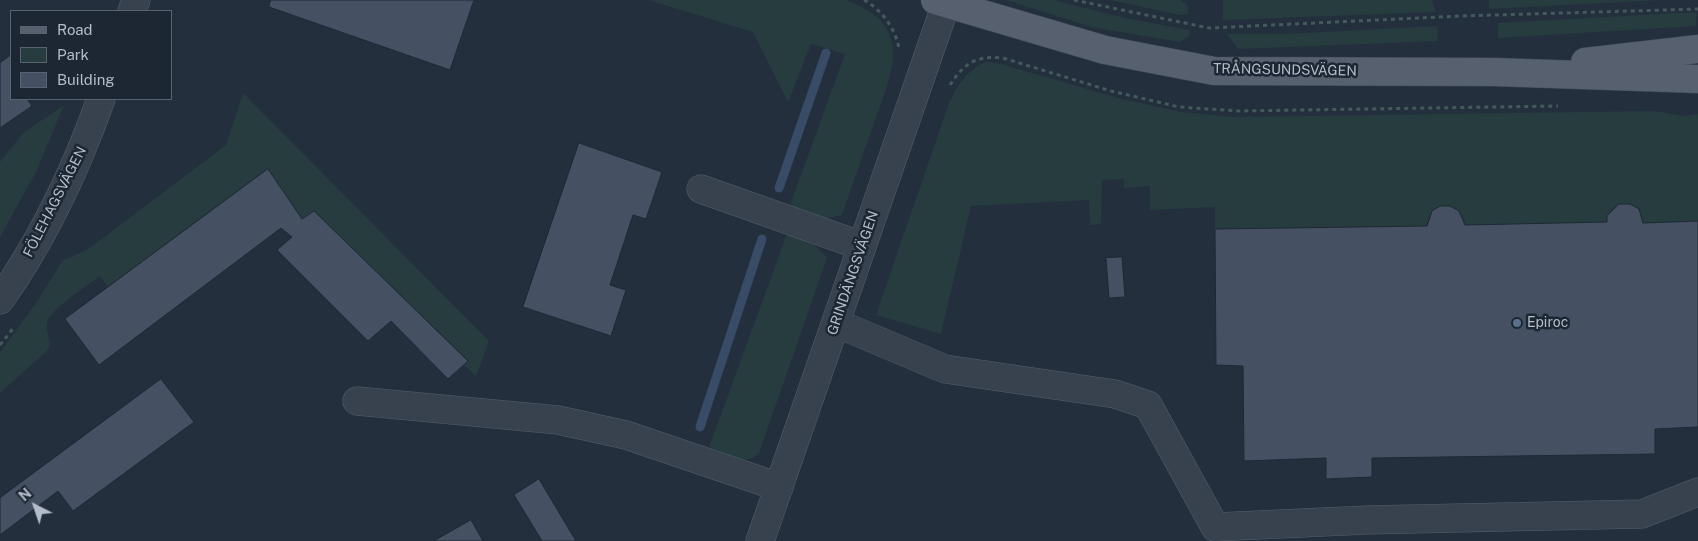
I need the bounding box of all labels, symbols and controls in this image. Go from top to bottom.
legend [10,10,172,100]
text: Road [57,21,93,38]
text: Park [57,46,89,63]
street label: TRÅNGSUNDSVÄGEN [1213,60,1357,80]
text: Building [57,71,115,88]
street label: FÖLEHAGSVÄGEN [20,144,90,260]
street label: GRINDÄNGSVÄGEN [824,209,882,337]
place label: Epiroc [1527,315,1568,331]
marker: Epiroc [1511,317,1523,329]
north arrow [10,481,60,531]
text: N [16,485,35,504]

